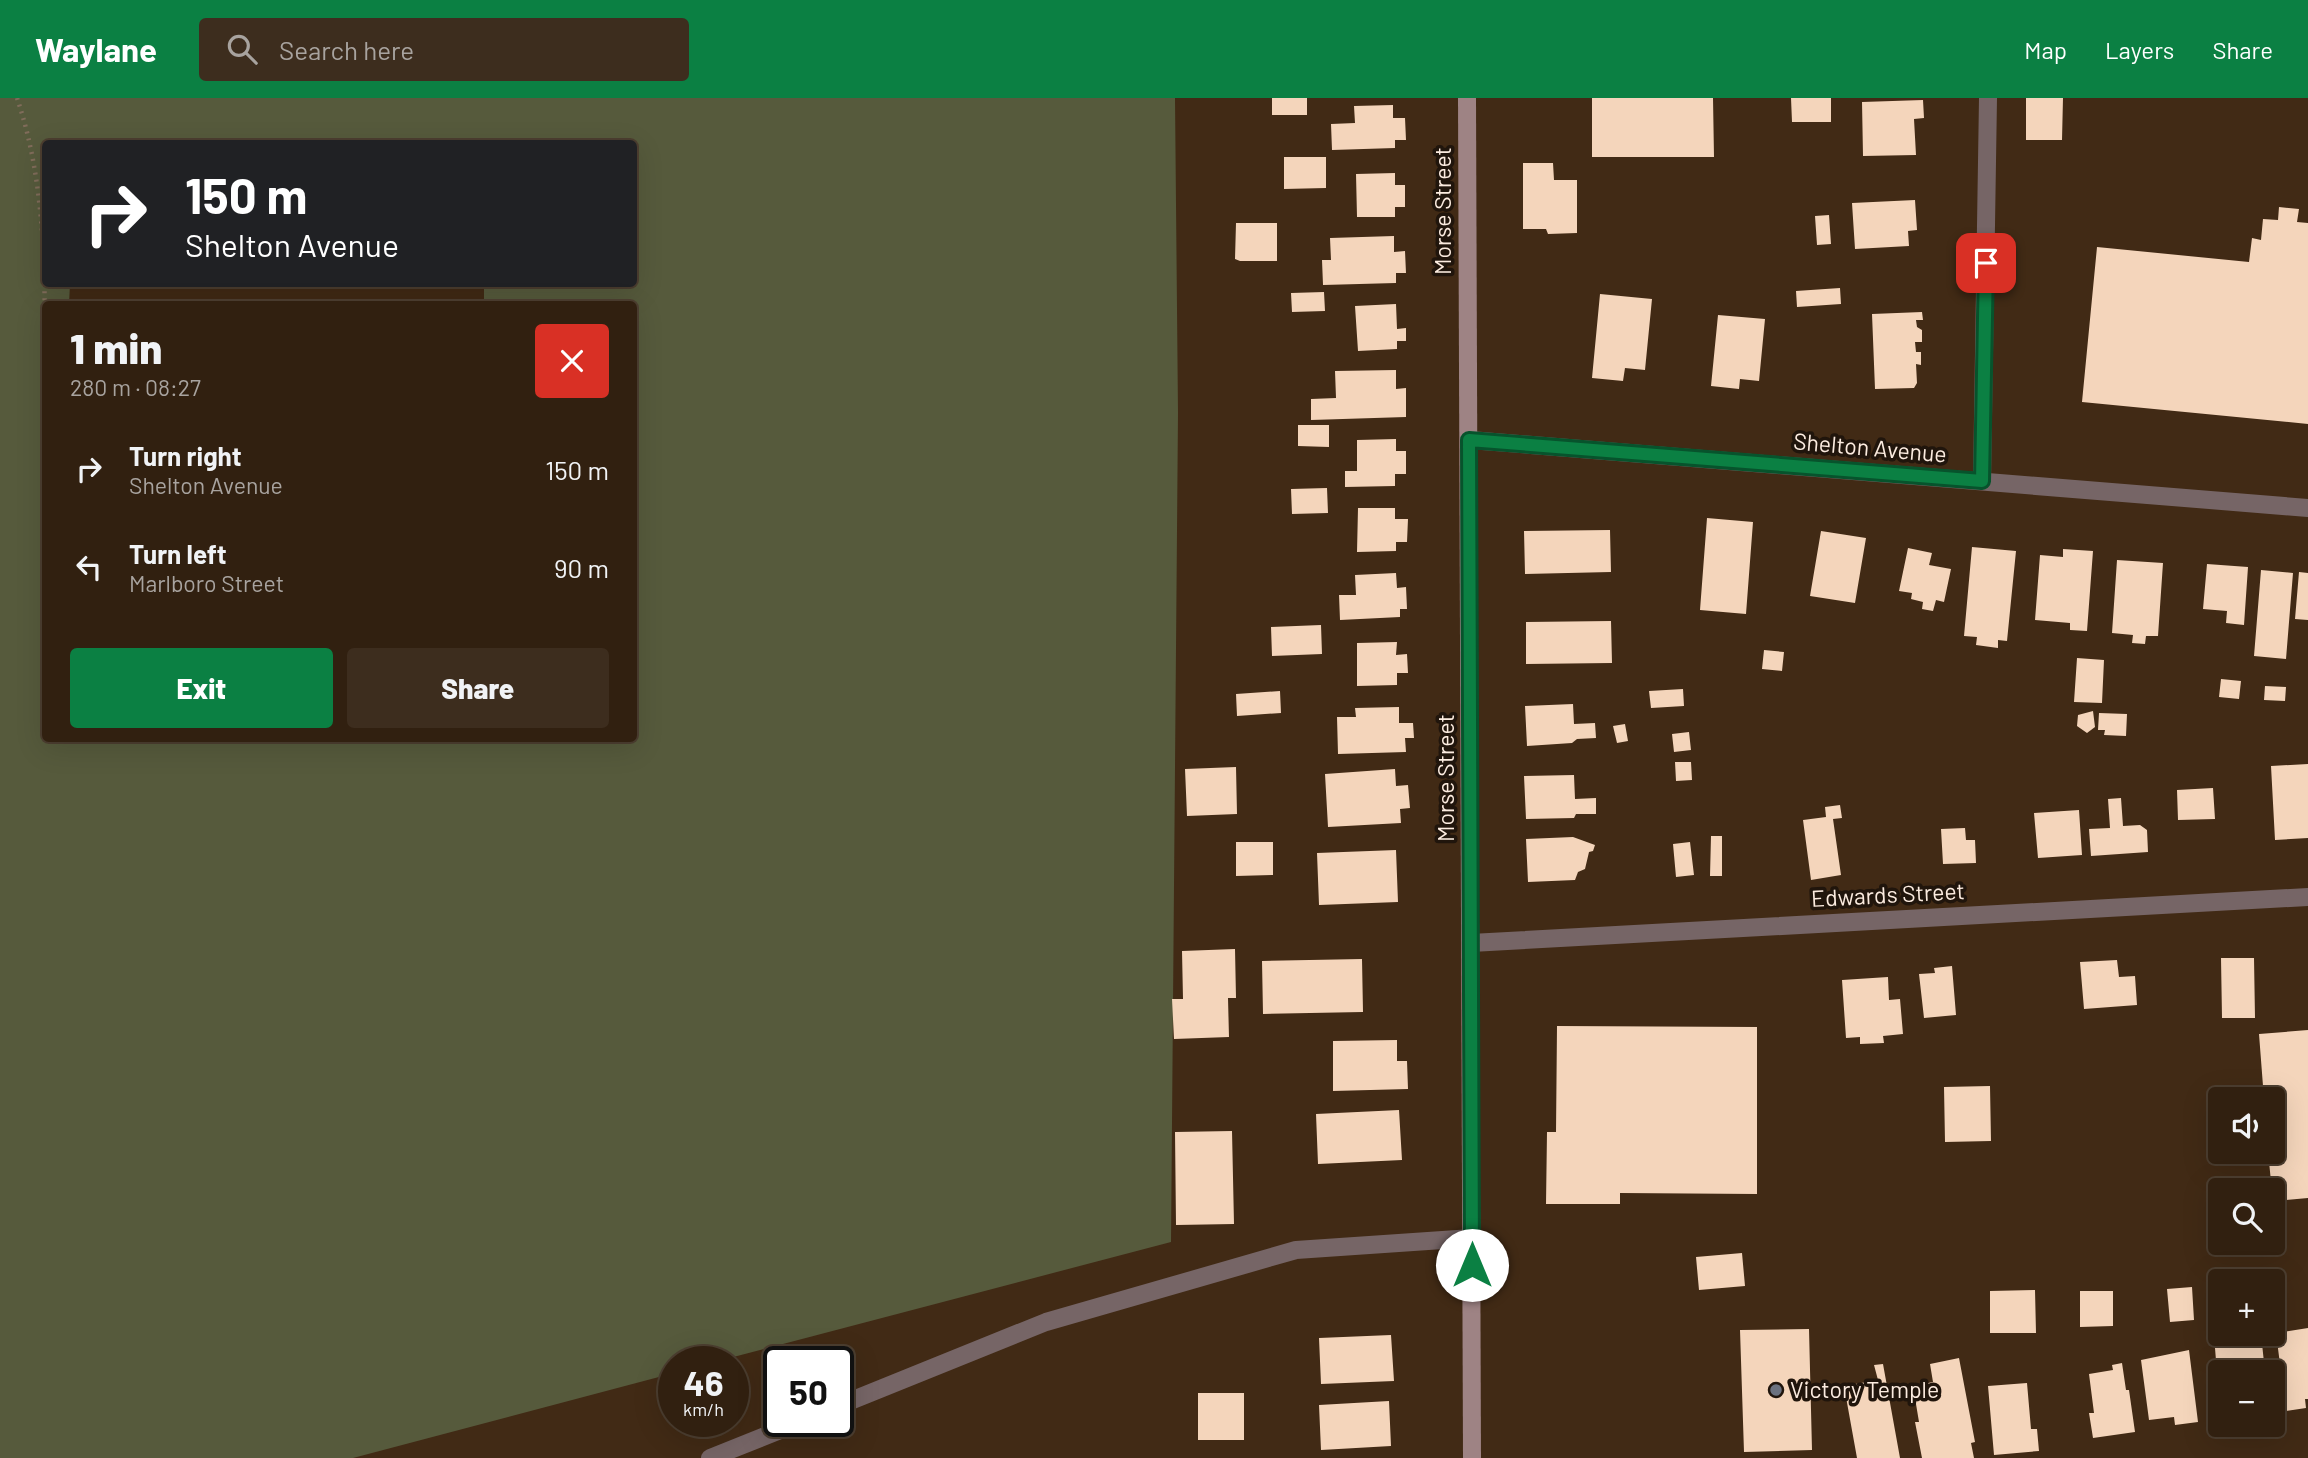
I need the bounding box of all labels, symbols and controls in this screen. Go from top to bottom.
search box [199,18,689,81]
text: Waylane [35,29,157,69]
icon: search [223,30,261,68]
text: Search here [279,34,414,65]
text: Map [2024,35,2067,64]
text: Layers [2105,35,2174,64]
text: Share [2212,35,2273,64]
street label: Morse Street [1428,147,1456,275]
text: 150 m [185,165,307,224]
icon: right [70,168,161,259]
text: Shelton Avenue [185,225,399,263]
pin [1956,233,2016,293]
icon: arrive [1967,244,2005,282]
text: 1 min [70,322,162,372]
button: close [535,324,609,398]
text: 280 m · 08:27 [70,373,201,401]
street label: Shelton Avenue [1792,426,1948,468]
text: Turn right [129,440,242,471]
icon: right [70,450,108,488]
text: 150 m [545,454,609,485]
text: Shelton Avenue [129,471,283,499]
text: Turn left [129,538,227,569]
icon: left [70,548,108,586]
text: 90 m [554,552,609,583]
text: Marlboro Street [129,569,284,597]
button: Exit [70,648,333,728]
button: Share [347,648,609,728]
street label: Morse Street [1431,714,1459,842]
street label: Edwards Street [1810,876,1965,912]
map controls [2208,1087,2285,1437]
button: sound [2208,1087,2285,1164]
button: search [2208,1178,2285,1255]
position arrow [1435,1228,1509,1302]
button: + [2208,1269,2285,1346]
speed limit sign: 50 [763,1346,854,1437]
button: − [2208,1360,2285,1437]
text: 46 [684,1361,723,1403]
place label: Victory Temple [1790,1375,1939,1403]
marker: Victory Temple [1768,1382,1784,1398]
text: km/h [683,1398,724,1420]

